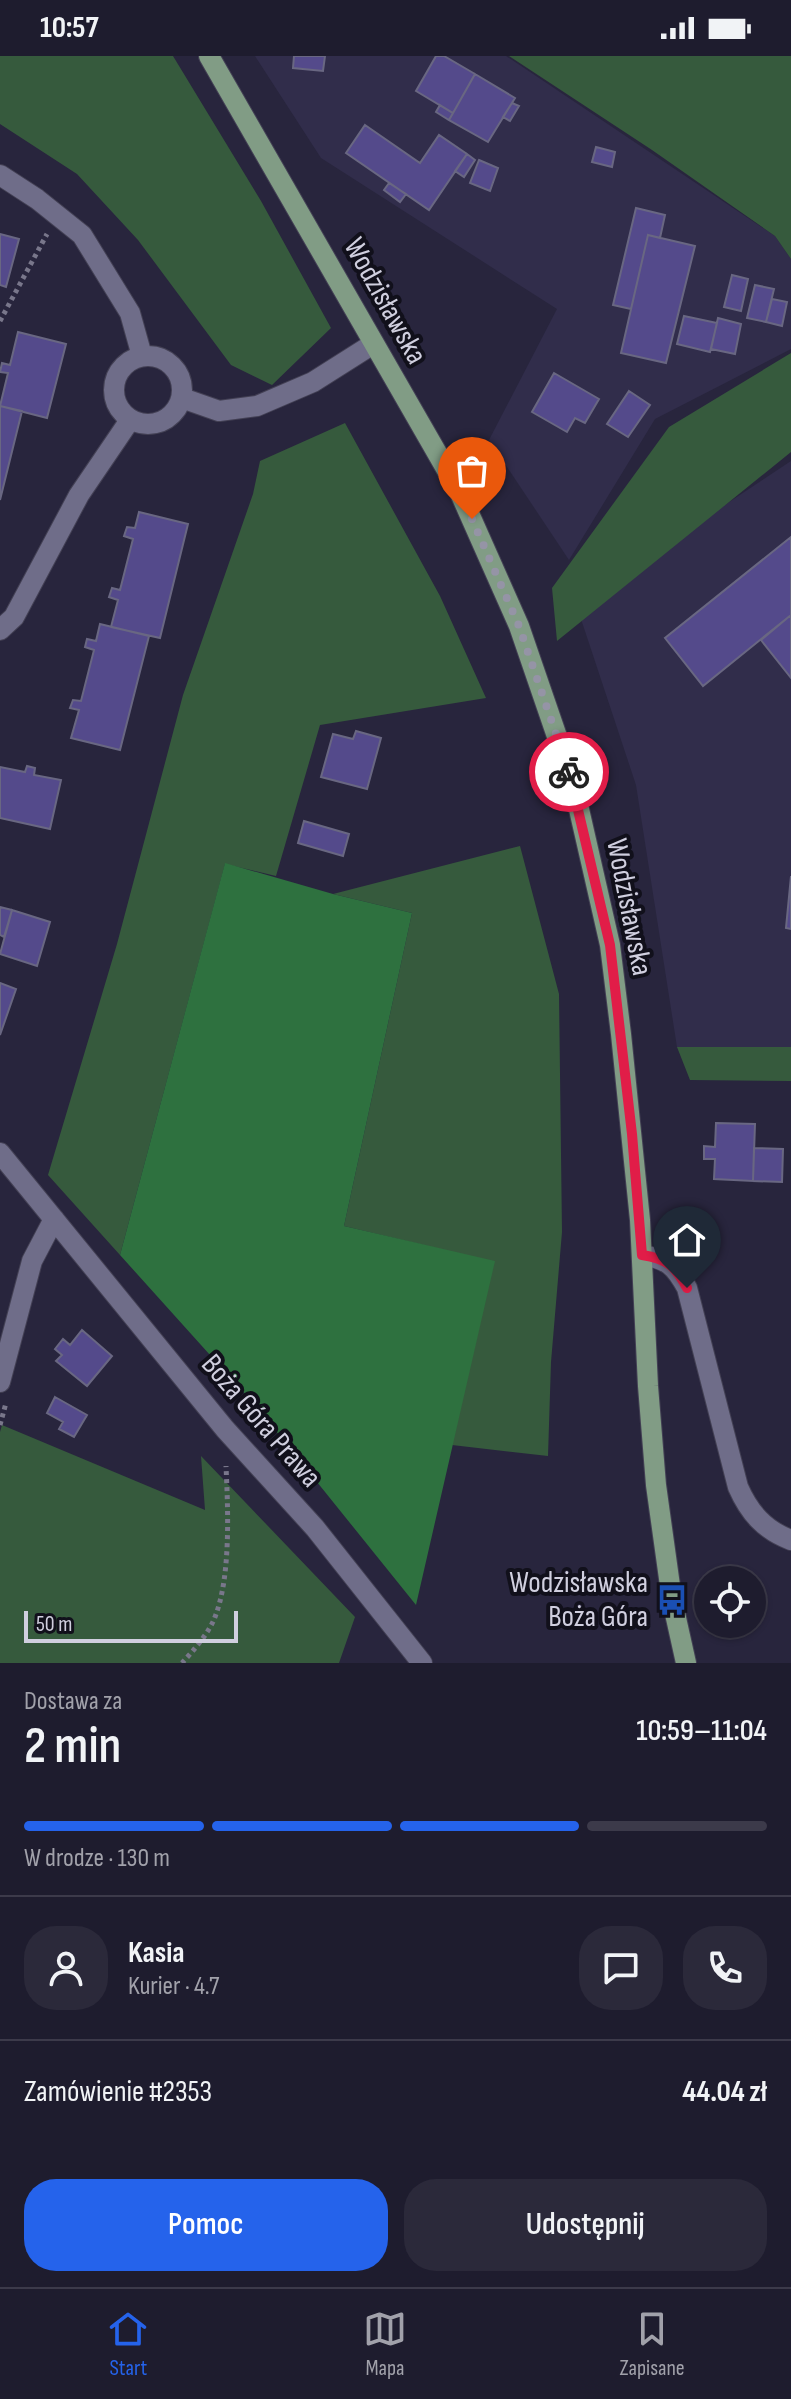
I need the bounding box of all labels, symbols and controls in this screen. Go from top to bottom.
text: 10:57 [40,10,99,46]
street label: Wodzisławska [336,232,434,370]
pin [438,437,506,519]
icon: bag [450,449,494,493]
courier [529,732,609,812]
icon: bike [547,750,591,794]
street label: Wodzisławska [598,835,660,979]
pin [653,1206,721,1288]
icon: home [665,1218,709,1262]
street label: Boża Góra Prawa [193,1347,329,1495]
place label: Wodzisławska Boża Góra [509,1565,648,1635]
map controls [694,1566,766,1638]
button: locate [694,1566,766,1638]
bus stop icon: Wodzisławska Boża Góra [655,1583,689,1617]
scale bar [24,1607,238,1643]
text: 50 m [36,1611,72,1638]
text: Dostawa za [24,1686,122,1717]
text: 10:59–11:04 [636,1713,767,1749]
text: 2 min [24,1715,121,1778]
text: W drodze · 130 m [24,1843,170,1874]
button: person [24,1926,108,2010]
button: chat [579,1926,663,2010]
button: phone [683,1926,767,2010]
text: Kasia [128,1935,185,1971]
text: Kurier · 4.7 [128,1971,219,2002]
text: Zamówienie #2353 [24,2074,212,2110]
text: 44.04 zł [682,2074,767,2110]
button: Pomoc [24,2179,388,2271]
button: Udostępnij [404,2179,767,2271]
tab: Start [106,2307,150,2382]
tab: Mapa [363,2307,407,2382]
tab: Zapisane [620,2307,685,2382]

